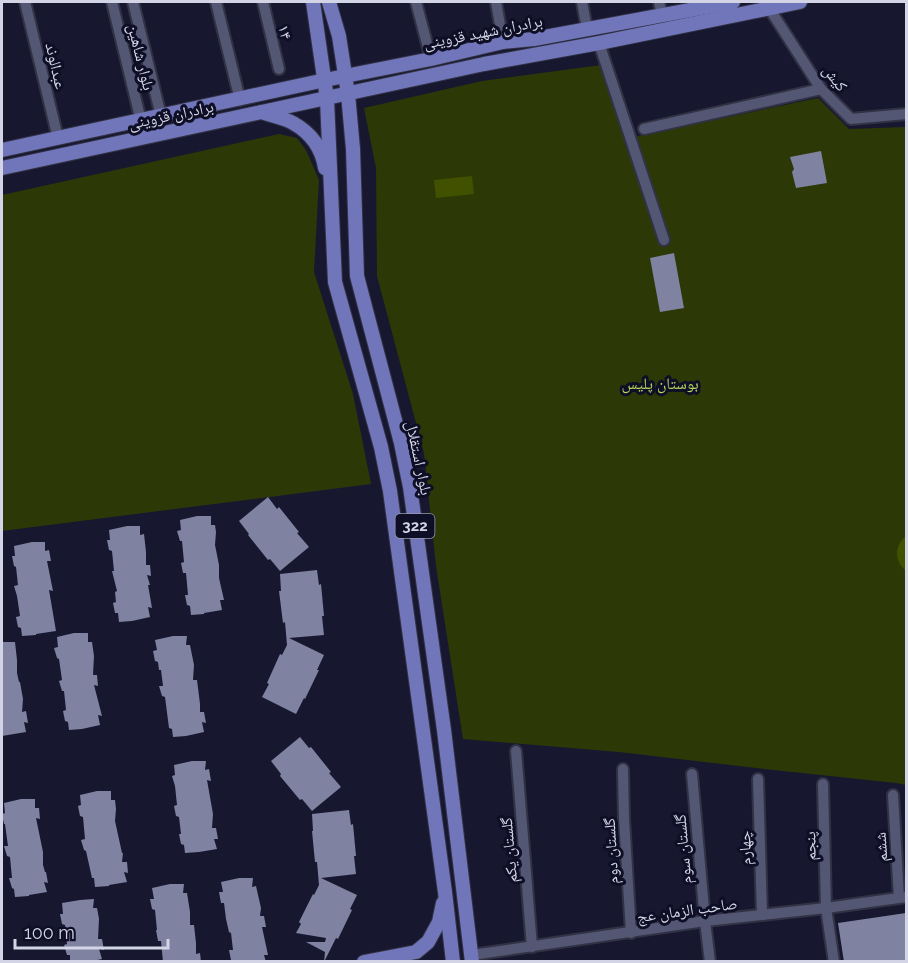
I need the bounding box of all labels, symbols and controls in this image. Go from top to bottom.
street label: برادران شهید قزوینی [422,11,544,54]
street label: بلوار شاهین [123,22,158,92]
street label: ۱۴ [274,23,296,41]
street label: عبدالوند [41,41,71,91]
street label: کیش [818,61,852,96]
street label: برادران قزوینی [127,97,216,134]
park label: بوستان پلیس [621,374,699,394]
street label: بلوار استقلال [401,419,436,497]
road number: 322 [396,514,434,538]
street label: گلستان سوم [670,813,697,885]
street label: گلستان یکم [497,816,522,884]
street label: گلستان دوم [600,817,623,885]
street label: چهارم [735,830,756,865]
street label: پنجم [800,831,821,861]
street label: ششم [870,832,893,862]
street label: صاحب الزمان عج [636,894,739,927]
scale bar [15,912,168,950]
text: 100 m [24,922,75,943]

